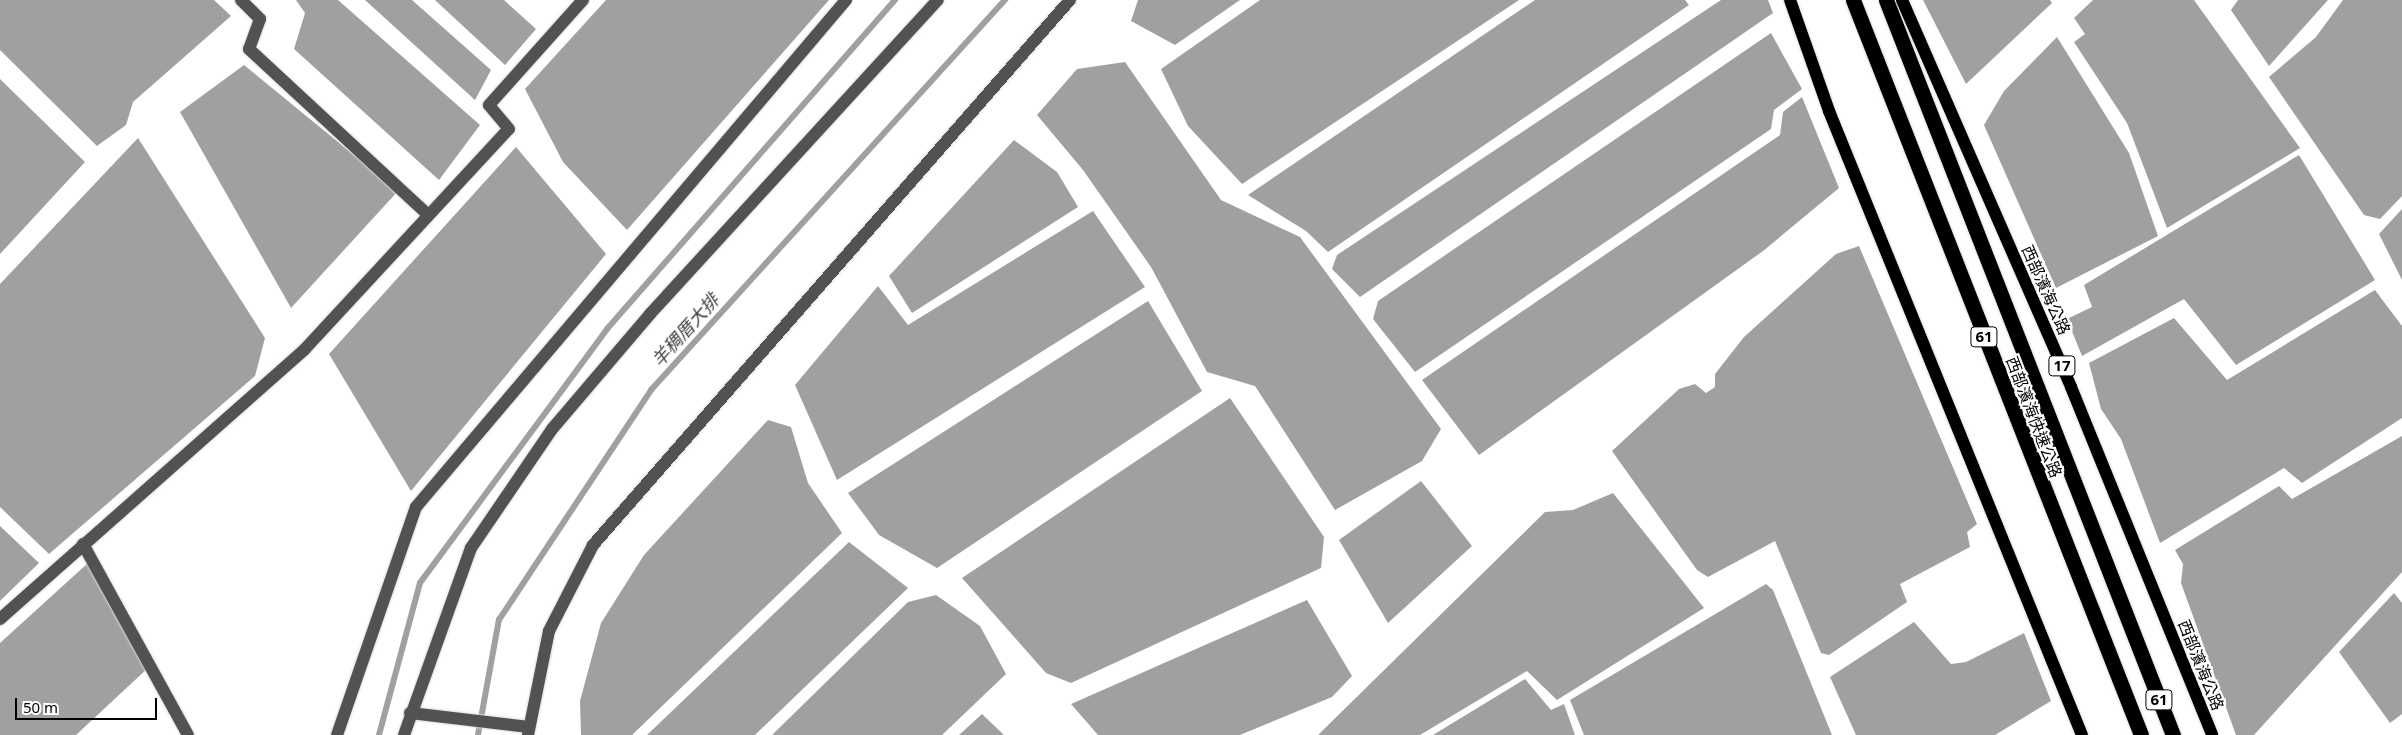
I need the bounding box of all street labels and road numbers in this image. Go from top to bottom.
street label: 西部濱海公路 [2018,242,2074,338]
road number: 61 [1970,324,1998,350]
street label: 西部濱海快速公路 [2002,354,2066,480]
road number: 17 [2048,354,2076,378]
street label: 西部濱海公路 [2174,617,2228,713]
road number: 61 [2145,688,2173,712]

